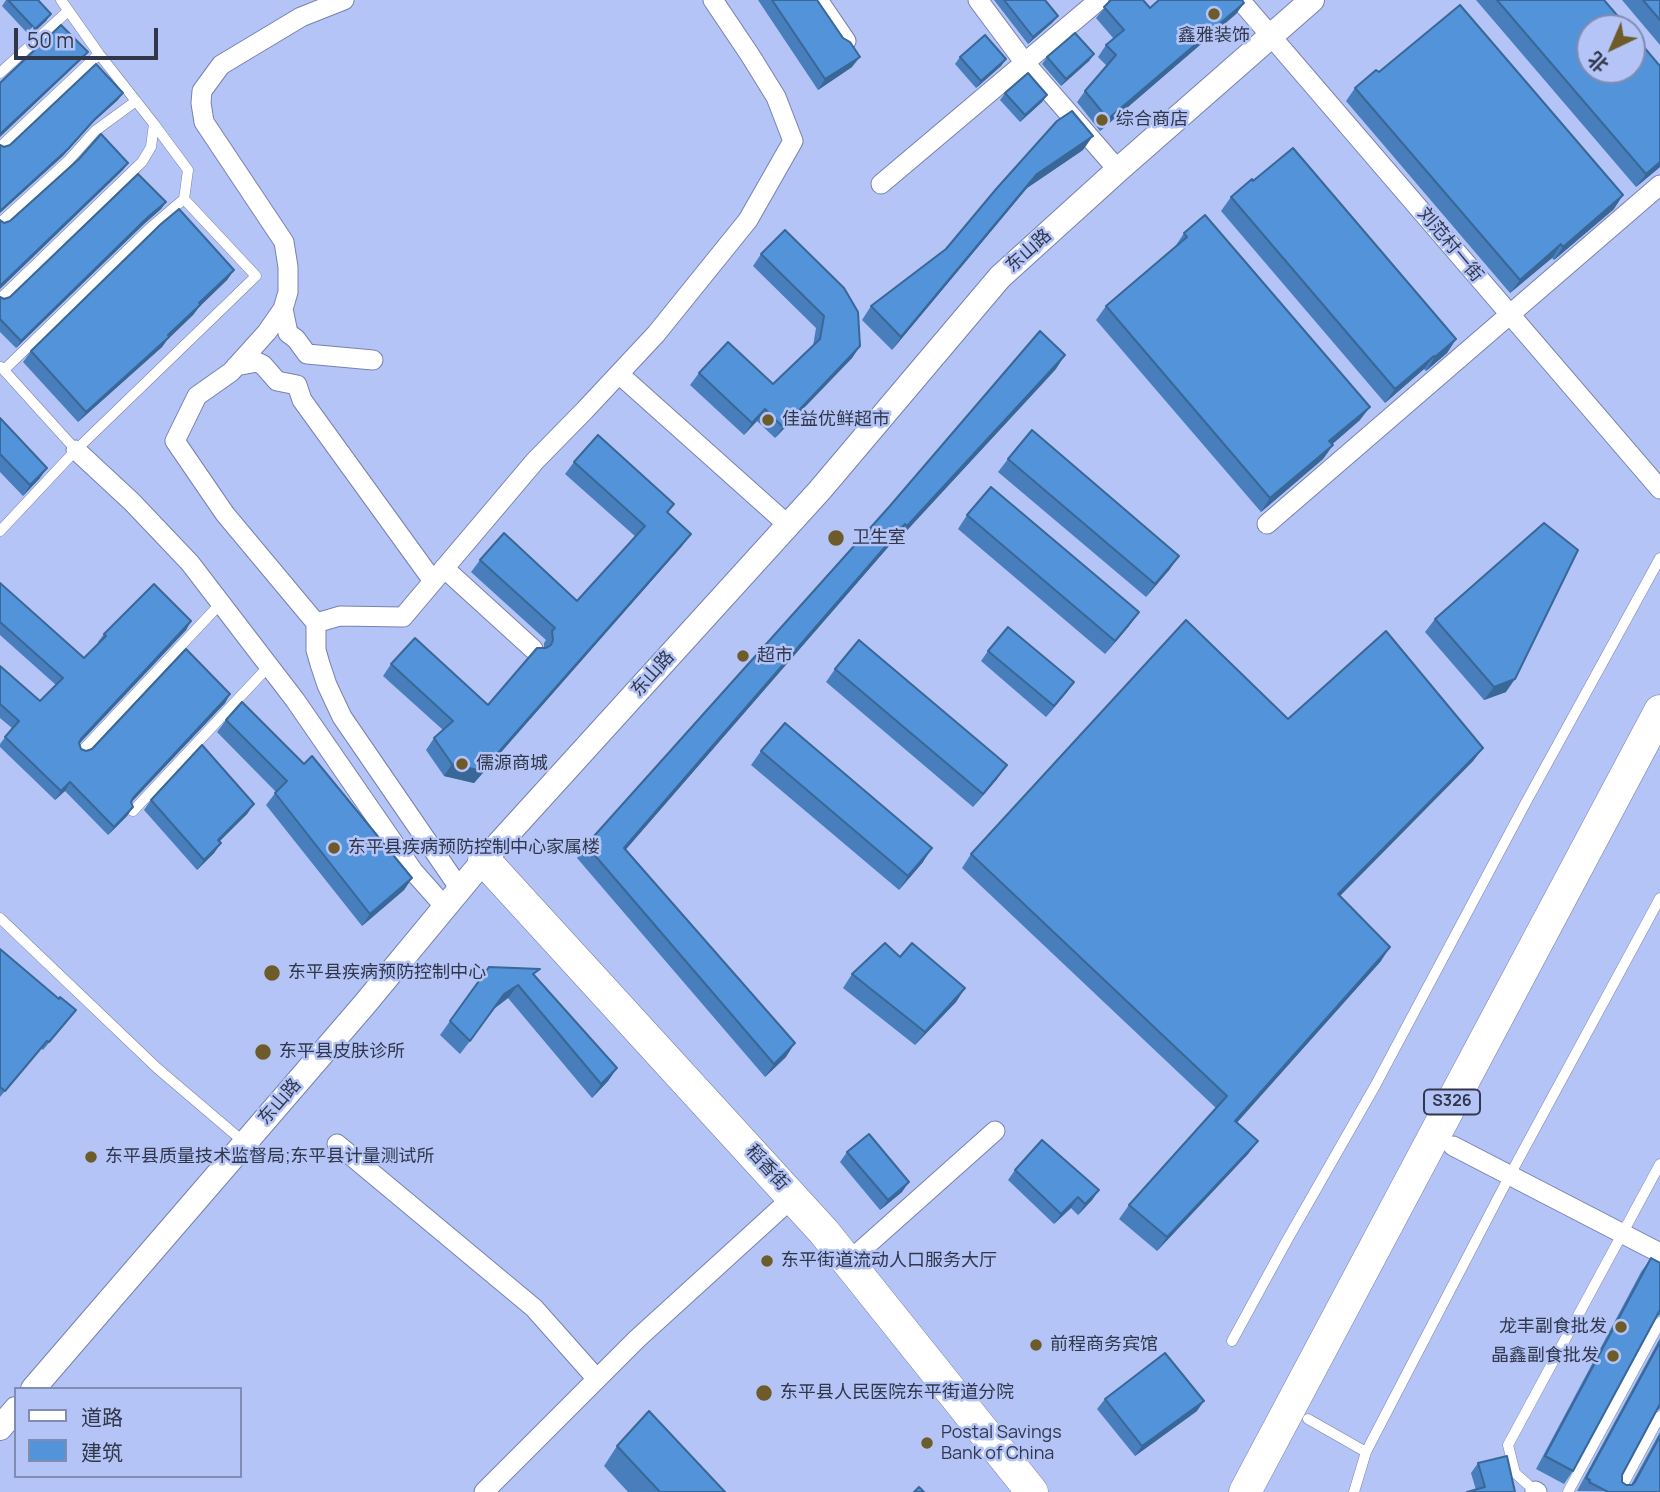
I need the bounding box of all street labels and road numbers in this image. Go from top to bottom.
street label: 刘范村一街 [1413,204,1487,286]
street label: 东山路 [1002,225,1056,277]
street label: 东山路 [627,647,679,701]
street label: 东山路 [254,1075,306,1129]
road number: S326 [1424,1090,1480,1114]
street label: 稻香街 [741,1141,793,1195]

